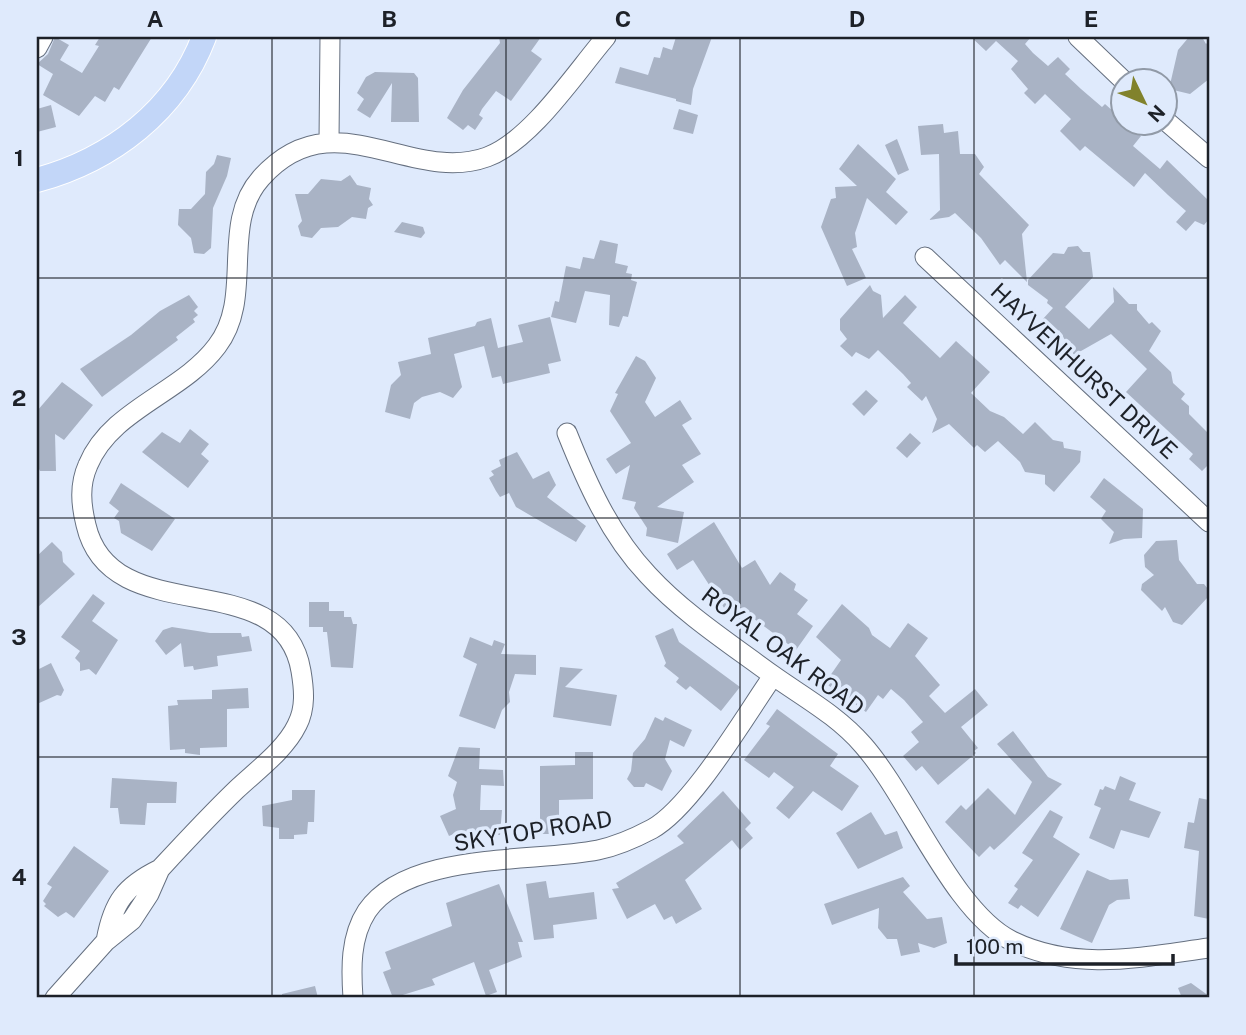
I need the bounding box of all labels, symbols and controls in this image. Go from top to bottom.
text: A [147,5,164,32]
text: B [381,5,397,32]
text: C [615,5,631,32]
text: D [849,5,865,32]
text: E [1084,5,1098,32]
north arrow [1110,66,1180,136]
text: N [1143,101,1170,127]
text: 1 [14,144,24,171]
street label: HAYVENHURST DRIVE [986,277,1183,464]
text: 2 [12,384,26,411]
street label: ROYAL OAK ROAD [697,581,870,720]
text: 3 [11,623,27,650]
street label: SKYTOP ROAD [452,805,614,856]
text: 4 [11,863,27,890]
scale bar [956,923,1172,967]
text: 100 m [966,934,1023,959]

